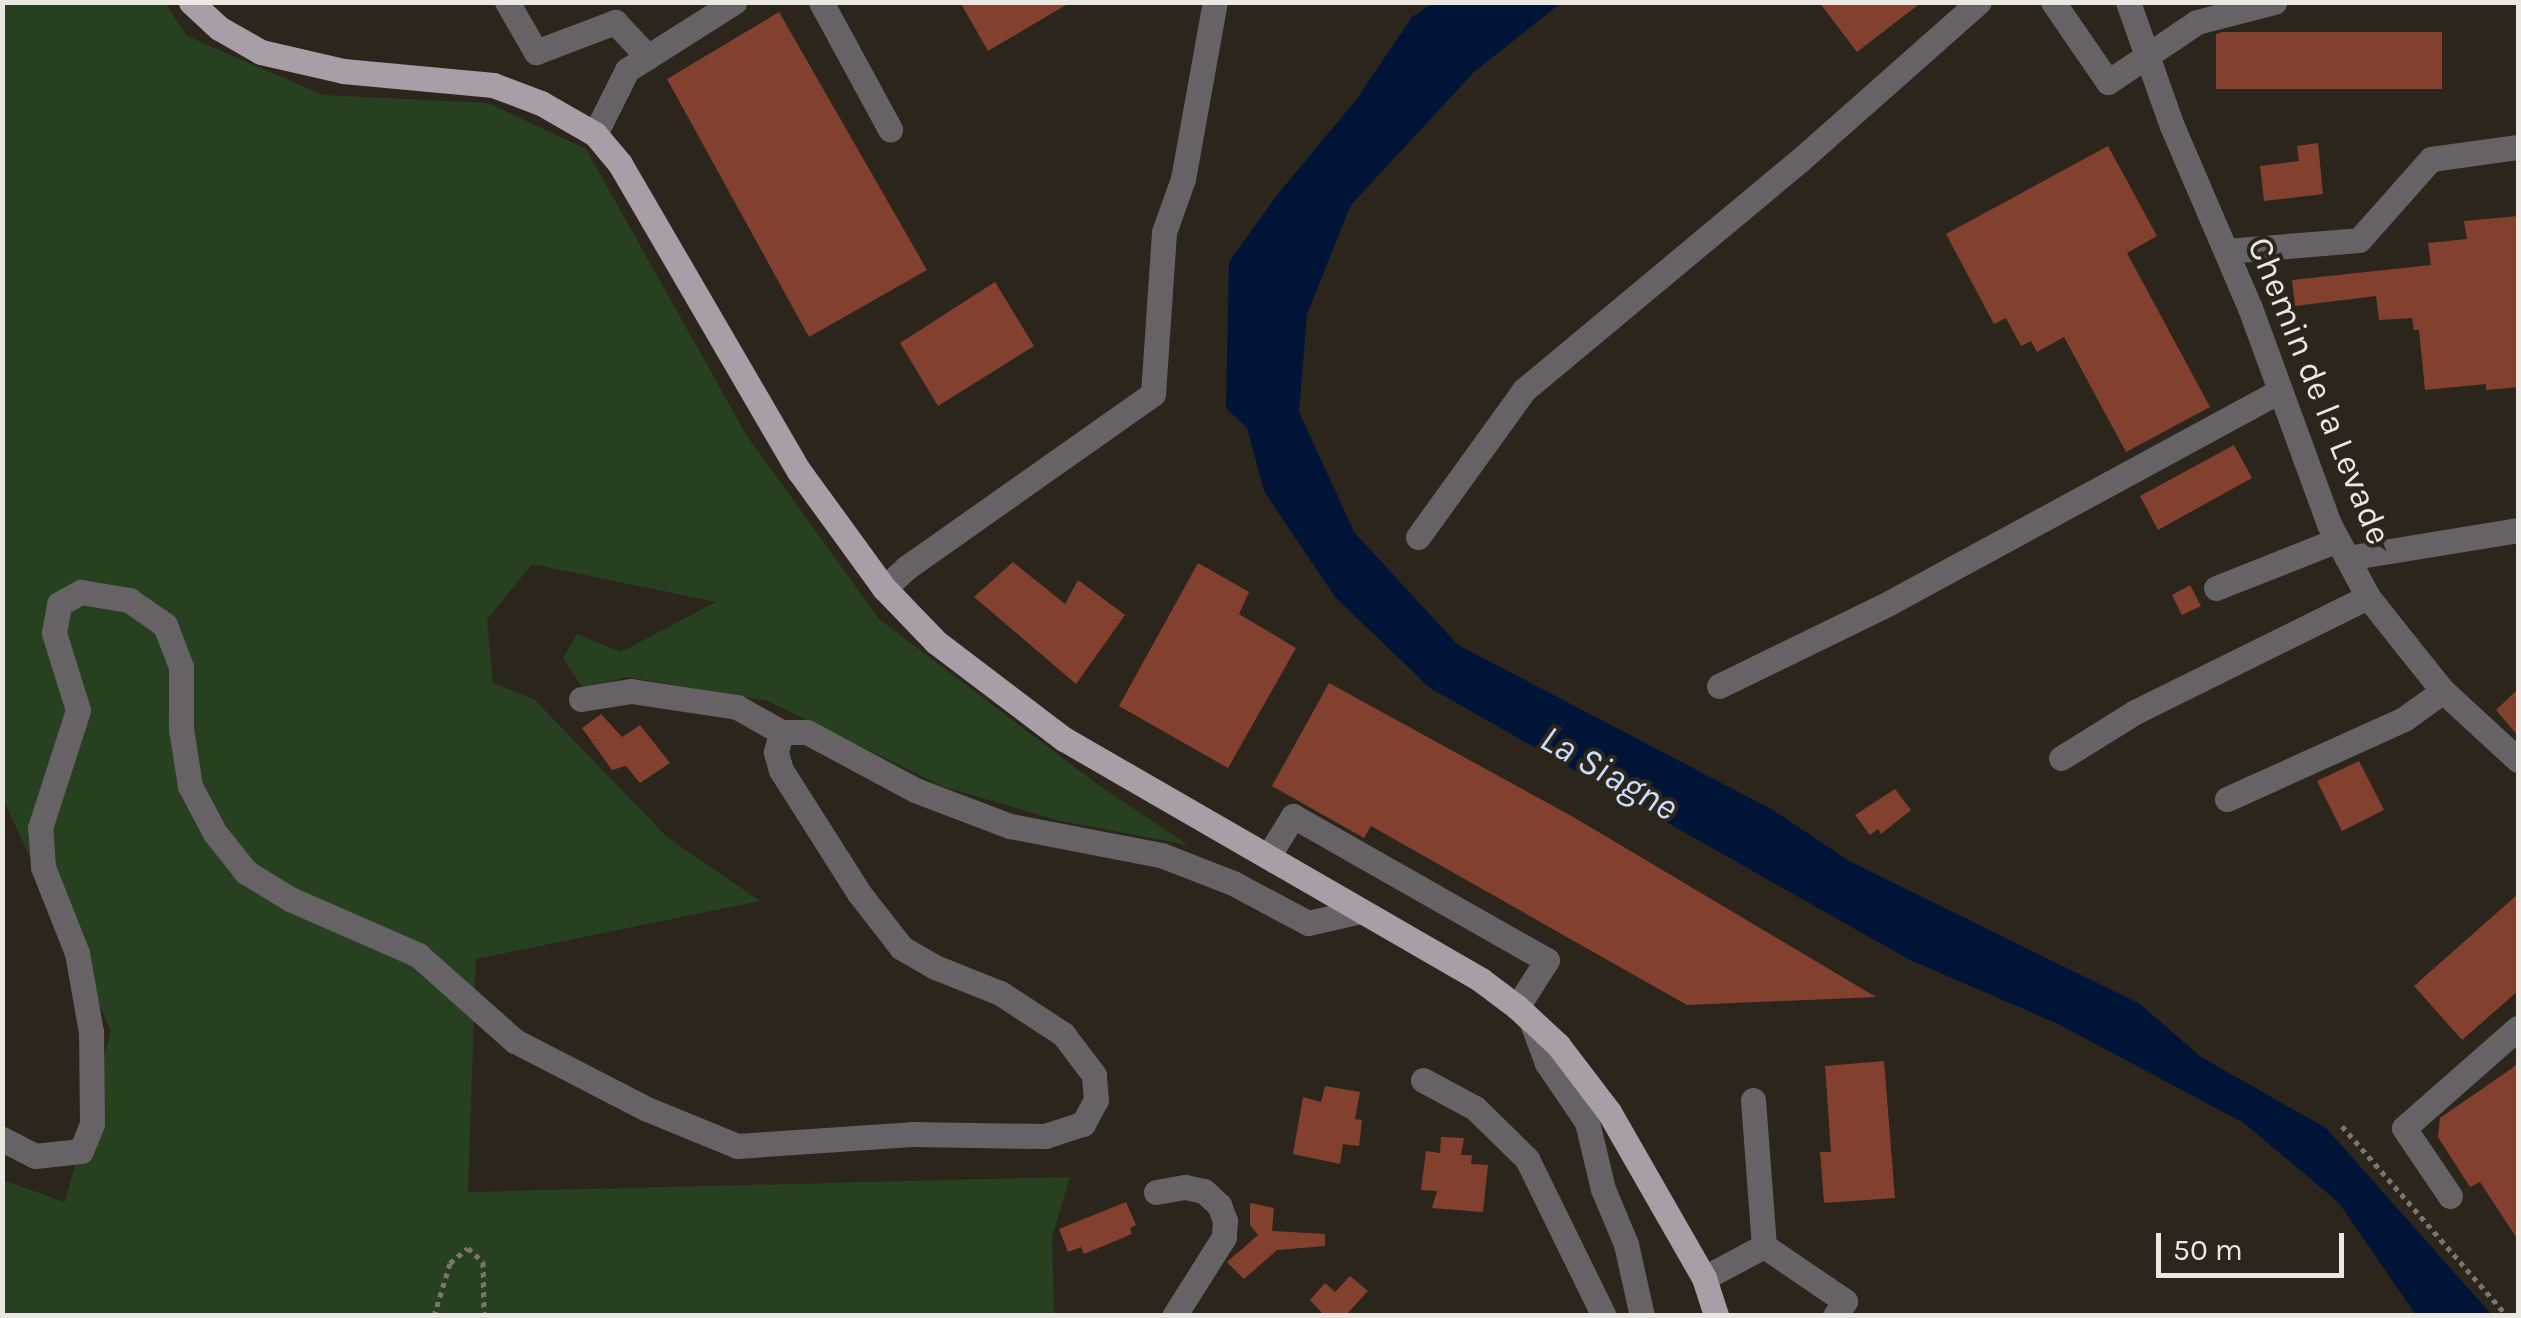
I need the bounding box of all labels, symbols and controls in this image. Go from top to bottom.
street label: Chemin de la Levade [2238,231,2400,551]
water label: La Siagne [1532,716,1686,830]
scale bar [2161,1213,2348,1275]
text: 50 m [2173,1232,2243,1268]

